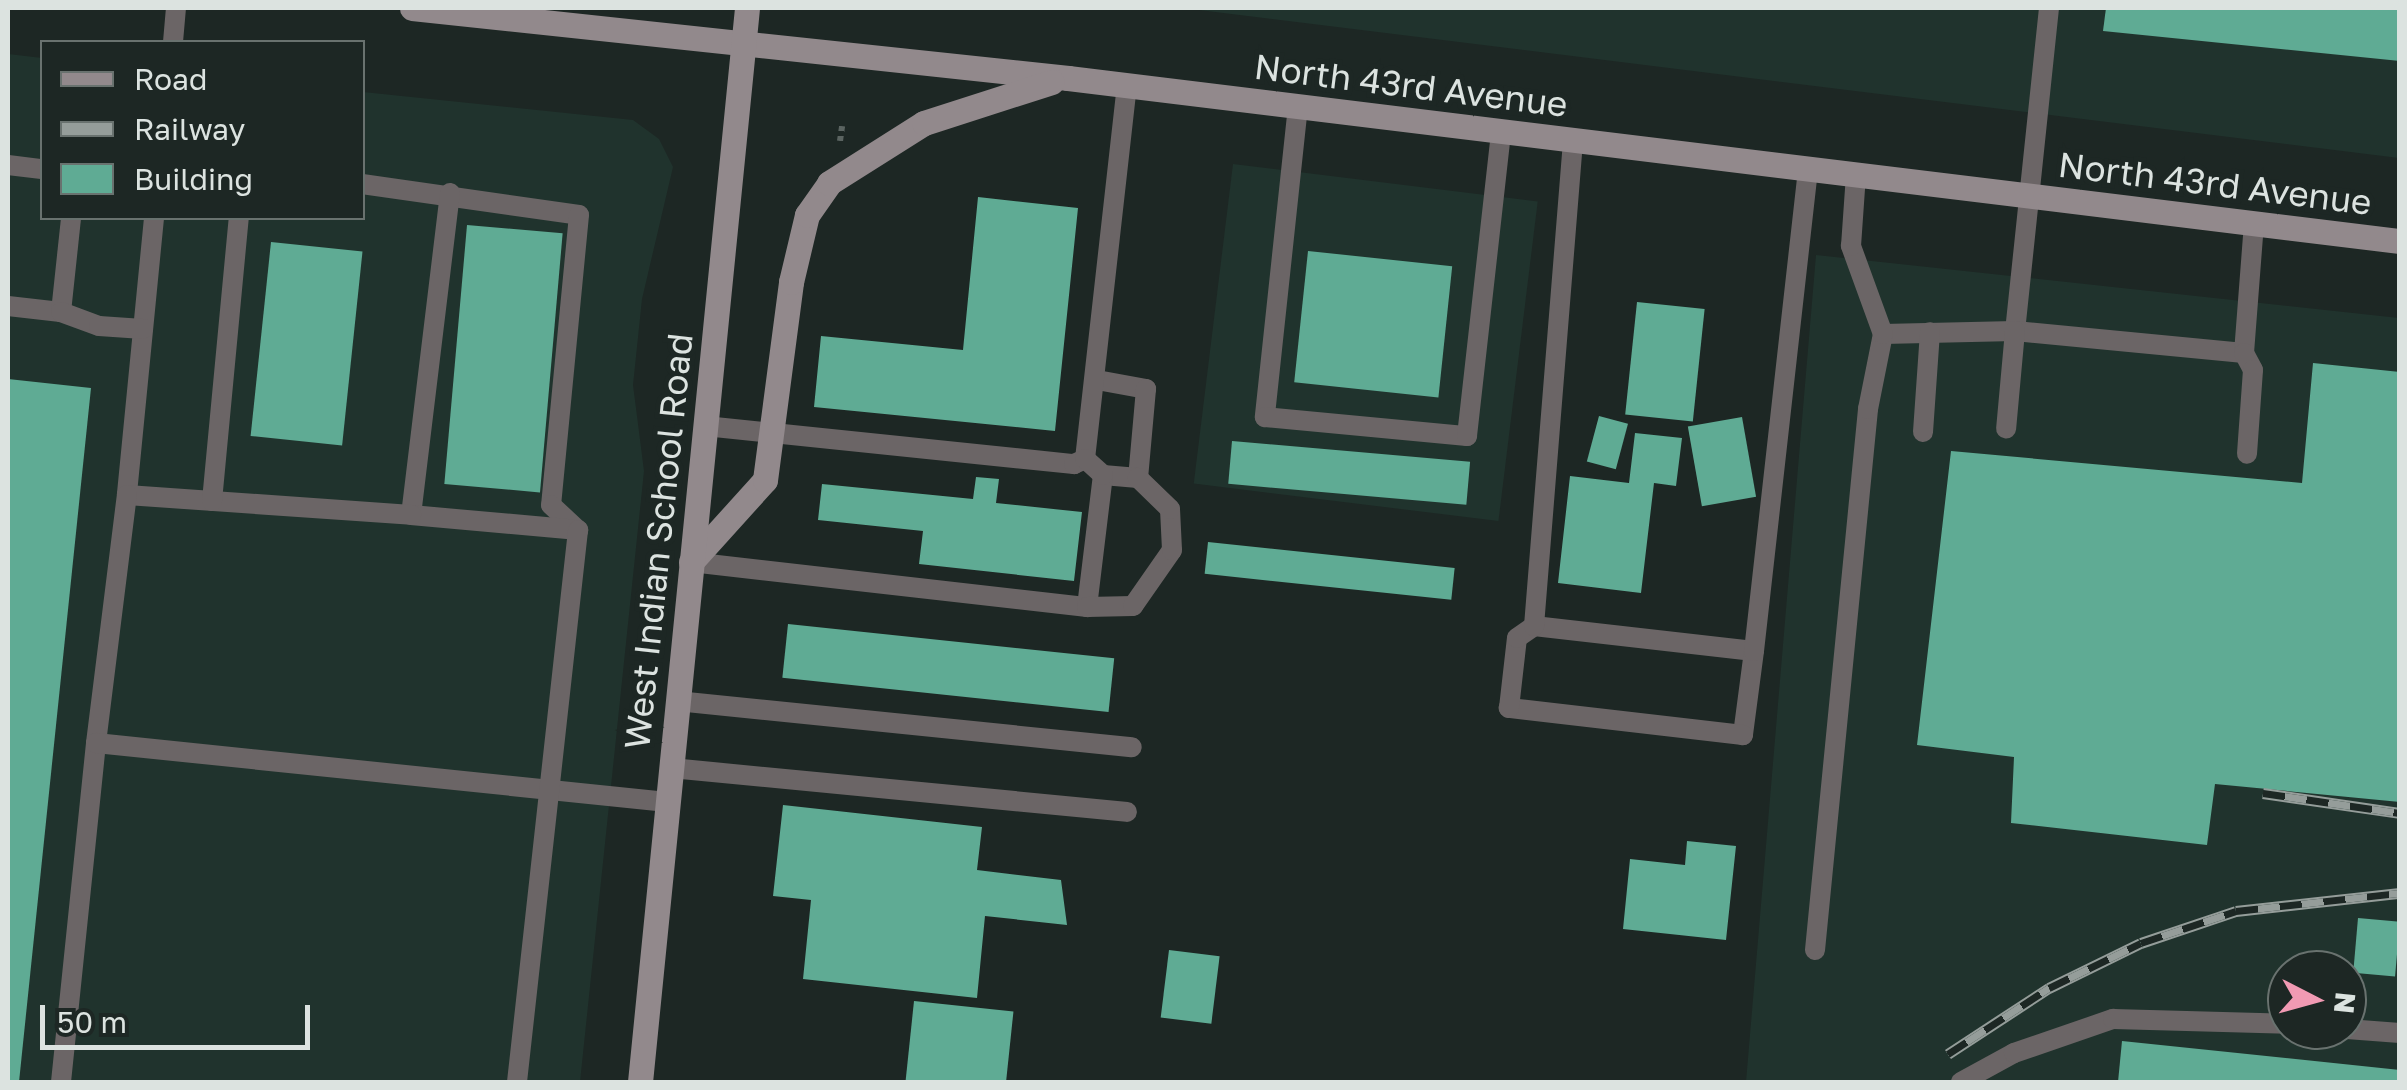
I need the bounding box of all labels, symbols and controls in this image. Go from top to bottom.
legend [40,40,365,220]
street label: North 43rd Avenue [1252,45,1570,125]
text: Road [134,61,208,97]
text: Railway [134,111,245,147]
street label: North 43rd Avenue [2056,143,2374,223]
text: Building [134,161,253,197]
street label: West Indian School Road [615,331,701,751]
north arrow [2267,950,2367,1050]
scale bar [45,985,315,1047]
text: N [2328,991,2363,1015]
text: 50 m [57,1004,127,1040]

